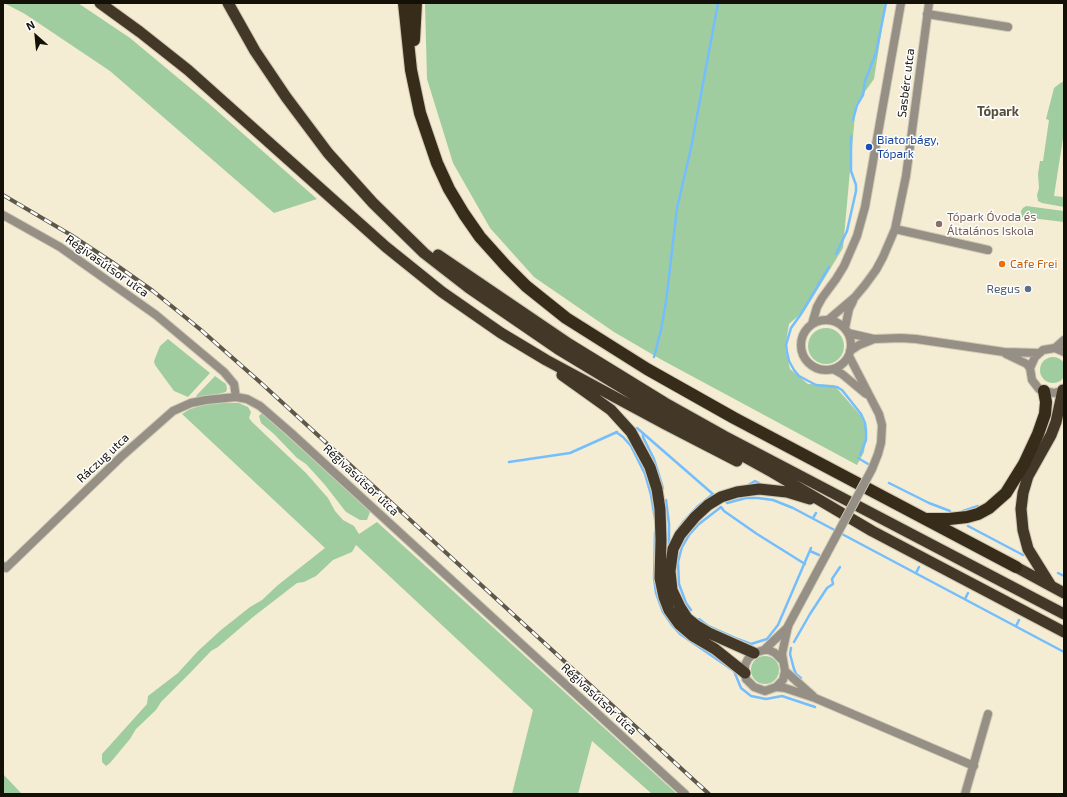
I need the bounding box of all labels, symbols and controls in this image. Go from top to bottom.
north arrow [16,16,56,56]
text: N [24,17,37,32]
street label: Sasbérc utca [895,47,917,119]
district label: Tópark [977,104,1019,120]
place label: Biatorbágy, Tópark [877,133,939,161]
marker: Biatorbágy, Tópark [864,142,874,152]
place label: Tópark Óvoda és Általános Iskola [947,210,1036,238]
marker: Tópark Óvoda és Általános Iskola [934,219,944,229]
street label: Régivasútsor utca [63,232,151,300]
place label: Cafe Frei [1010,257,1057,271]
marker: Cafe Frei [997,259,1007,269]
place label: Regus [987,282,1020,296]
marker: Regus [1023,284,1033,294]
street label: Ráczug utca [74,430,132,486]
street label: Régivasútsor utca [320,441,402,519]
street label: Régivasútsor utca [558,660,640,738]

